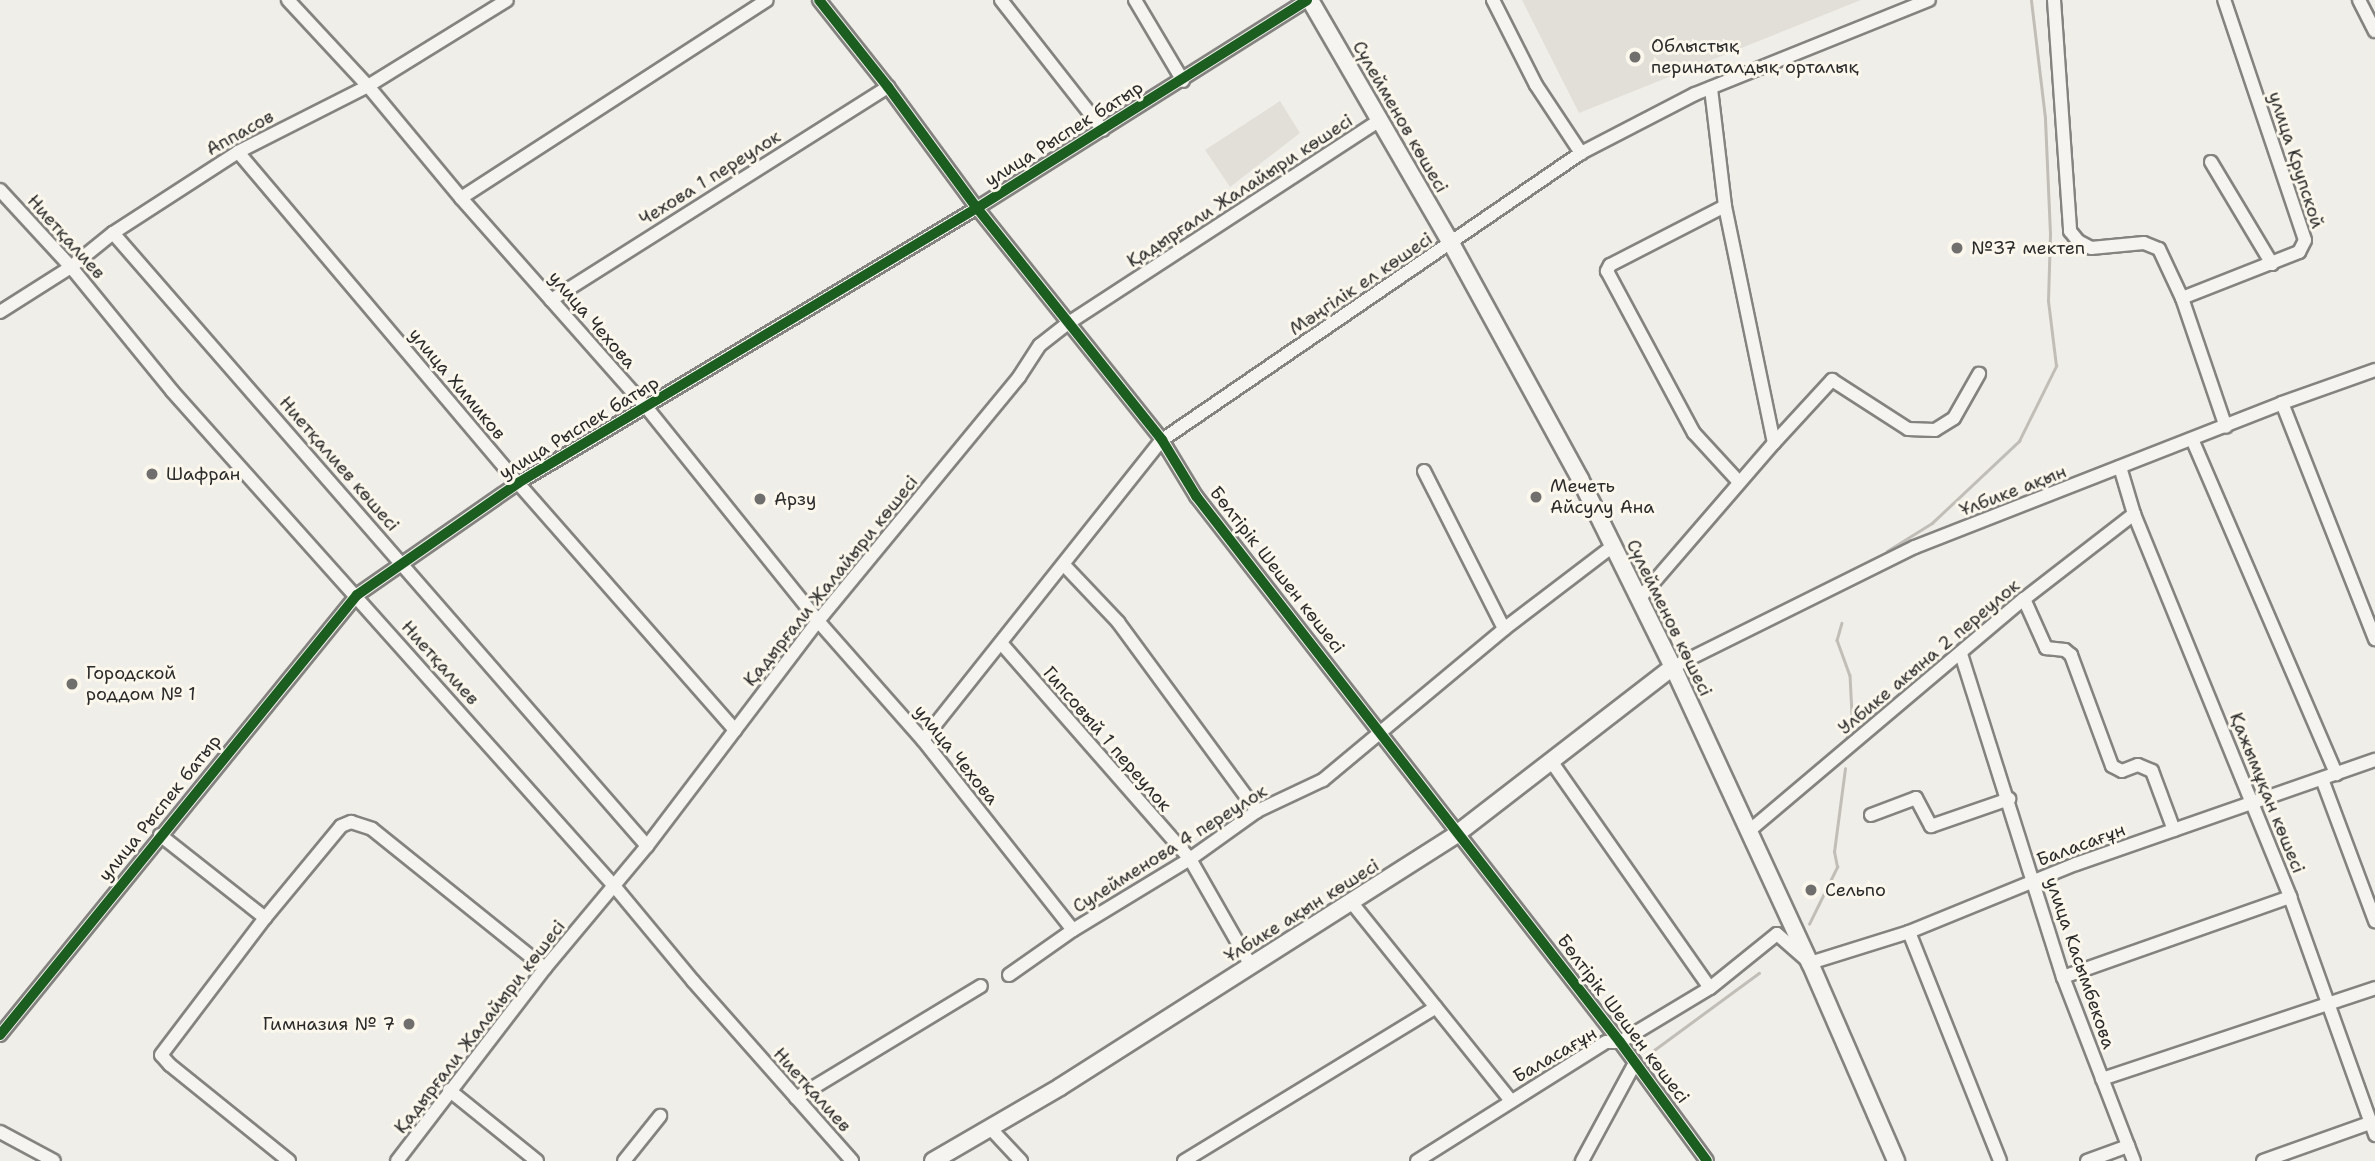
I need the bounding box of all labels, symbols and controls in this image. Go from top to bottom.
place label: Облыстық перинаталдық орталық [1651,36,1859,78]
street label: Сүлейменов көшесі [1348,37,1452,197]
marker: Облыстық перинаталдық орталық [1625,47,1645,67]
street label: улица Рыспек батыр [981,77,1147,191]
street label: улица Крупской [2264,89,2328,231]
street label: Аппасов [202,106,278,160]
street label: Қадырғали Жалайыри көшесі [1123,110,1357,272]
street label: Чехова 1 переулок [635,126,785,230]
street label: Ниетқалиев [23,190,109,284]
street label: Мәңгілік ел көшесі [1285,228,1437,340]
place label: №37 мектеп [1971,237,2085,259]
marker: №37 мектеп [1949,240,1965,256]
street label: улица Чехова [544,267,640,373]
street label: улица Химиков [404,324,510,444]
street label: улица Рыспек батыр [495,372,663,484]
street label: Ниетқалиев көшесі [274,392,404,536]
street label: Ұлбике ақын [1957,461,2069,521]
place label: Шафран [166,463,240,485]
marker: Шафран [144,466,160,482]
street label: Қадырғали Жалайыри көшесі [739,471,923,691]
place label: Мечеть Айсулу Ана [1550,476,1654,518]
street label: Бөлтірік Шешен көшесі [1205,482,1349,658]
place label: Арзу [774,488,816,510]
marker: Мечеть Айсулу Ана [1528,489,1544,505]
marker: Арзу [752,491,768,507]
street label: Сүлейменов көшесі [1622,536,1716,700]
street label: Улбике акына 2 переулок [1834,575,2024,739]
street label: Ниетқалиев [397,616,483,710]
street label: Гипсовый 1 переулок [1038,662,1176,816]
place label: Городской роддом № 1 [86,663,196,706]
marker: Городской роддом № 1 [64,676,80,692]
street label: улица Чехова [909,701,1003,809]
street label: Қажымұқан көшесі [2225,710,2309,876]
street label: улица Рыспек батыр [94,730,226,886]
street label: Сулейменова 4 переулок [1069,780,1271,918]
street label: Баласағұн [2034,819,2128,871]
street label: Ұлбике ақын көшесі [1221,855,1383,967]
street label: улица Касымбекова [2040,874,2120,1052]
place label: Сельпо [1825,879,1886,901]
marker: Сельпо [1803,882,1819,898]
street label: Қадырғали Жалайыри көшесі [390,916,570,1138]
street label: Бөлтірік Шешен көшесі [1552,930,1694,1108]
place label: Гимназия № 7 [263,1013,395,1035]
marker: Гимназия № 7 [401,1016,417,1032]
street label: Баласағұн [1509,1022,1601,1088]
street label: Ниетқалиев [769,1043,855,1137]

